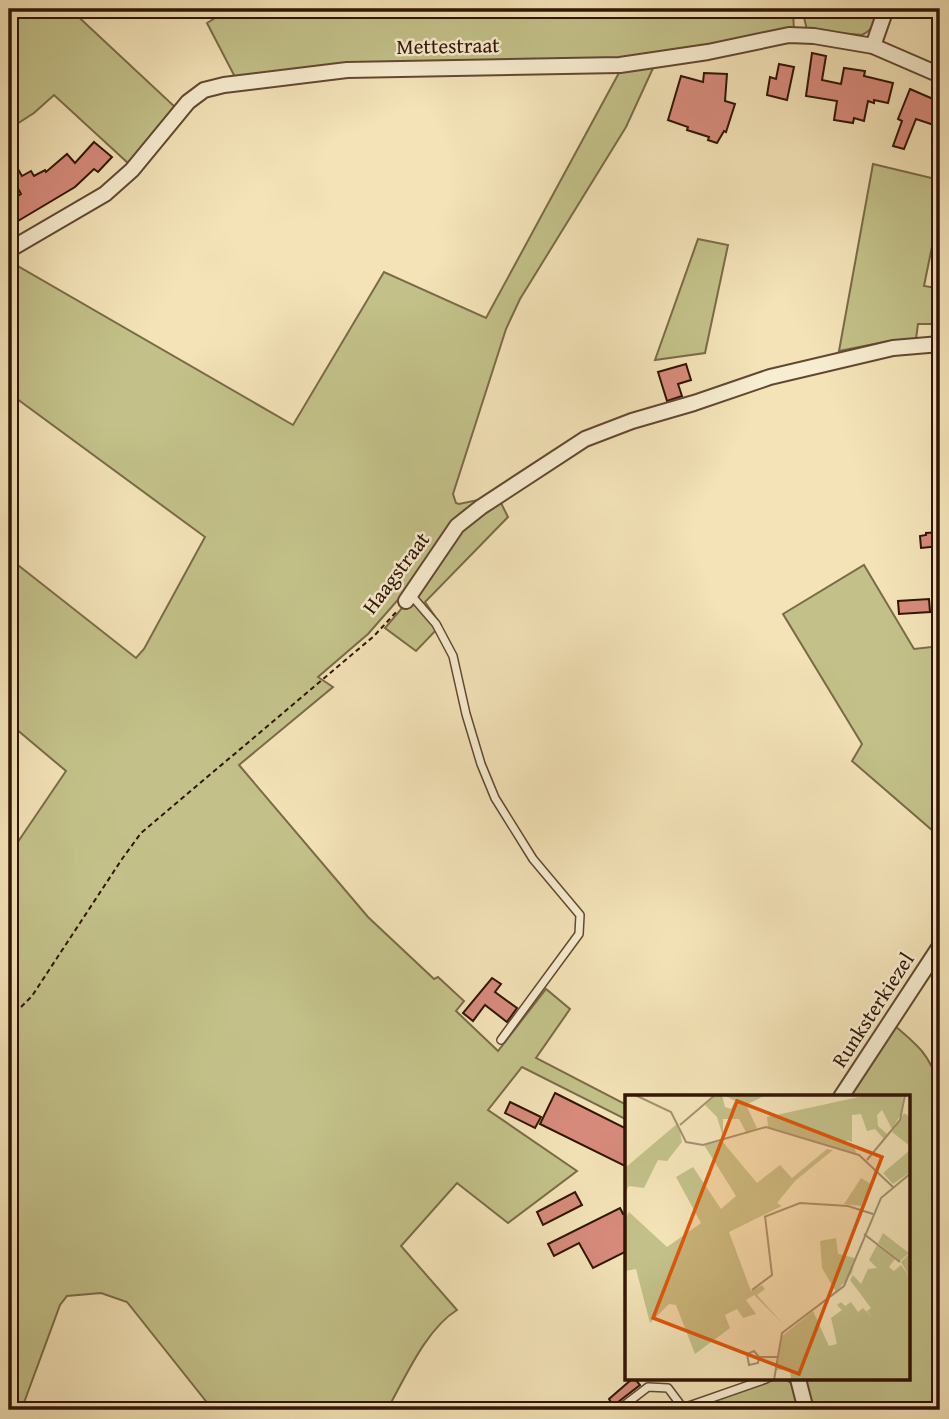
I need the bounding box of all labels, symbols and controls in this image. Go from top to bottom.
street label: Mettestraat [396,29,500,62]
street label: Haagstraat [354,525,437,620]
street label: Runksterkiezel [824,946,921,1073]
inset map [625,1095,911,1380]

